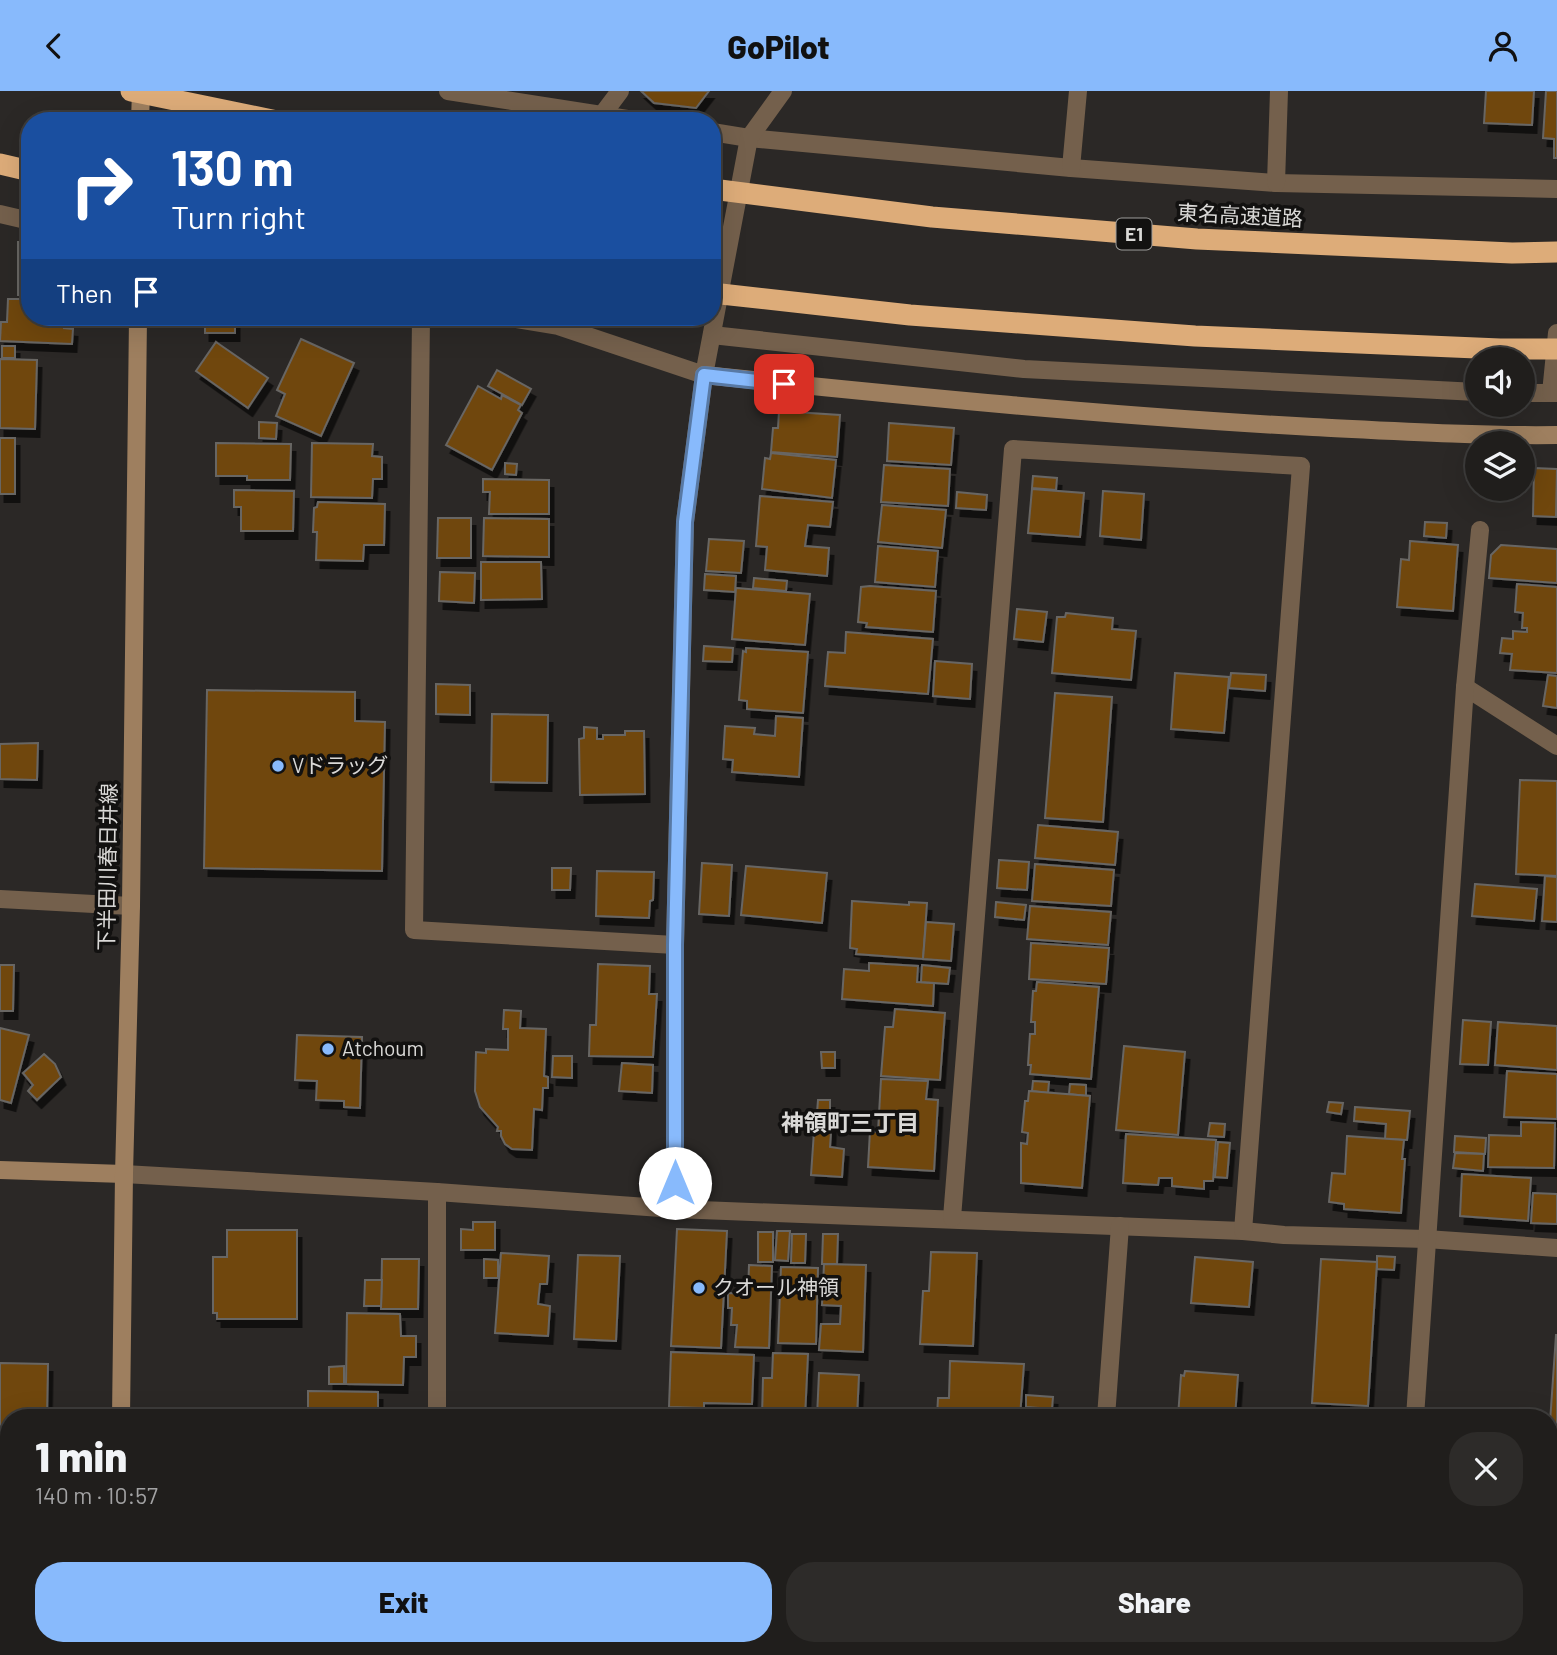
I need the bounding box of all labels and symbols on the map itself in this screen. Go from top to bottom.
street label: 東名高速道路 [1177,199,1304,230]
road number: E1 [1116,218,1152,249]
pin [754,354,814,414]
place label: Vドラッグ [292,752,388,777]
marker: Vドラッグ [270,758,286,774]
street label: 下半田川春日井線 [93,783,120,951]
place label: Atchoum [342,1035,424,1060]
marker: Atchoum [320,1041,336,1057]
district label: 神領町三丁目 [781,1108,919,1136]
position arrow [638,1146,712,1220]
place label: クオール神領 [713,1274,839,1299]
marker: クオール神領 [691,1280,707,1296]

